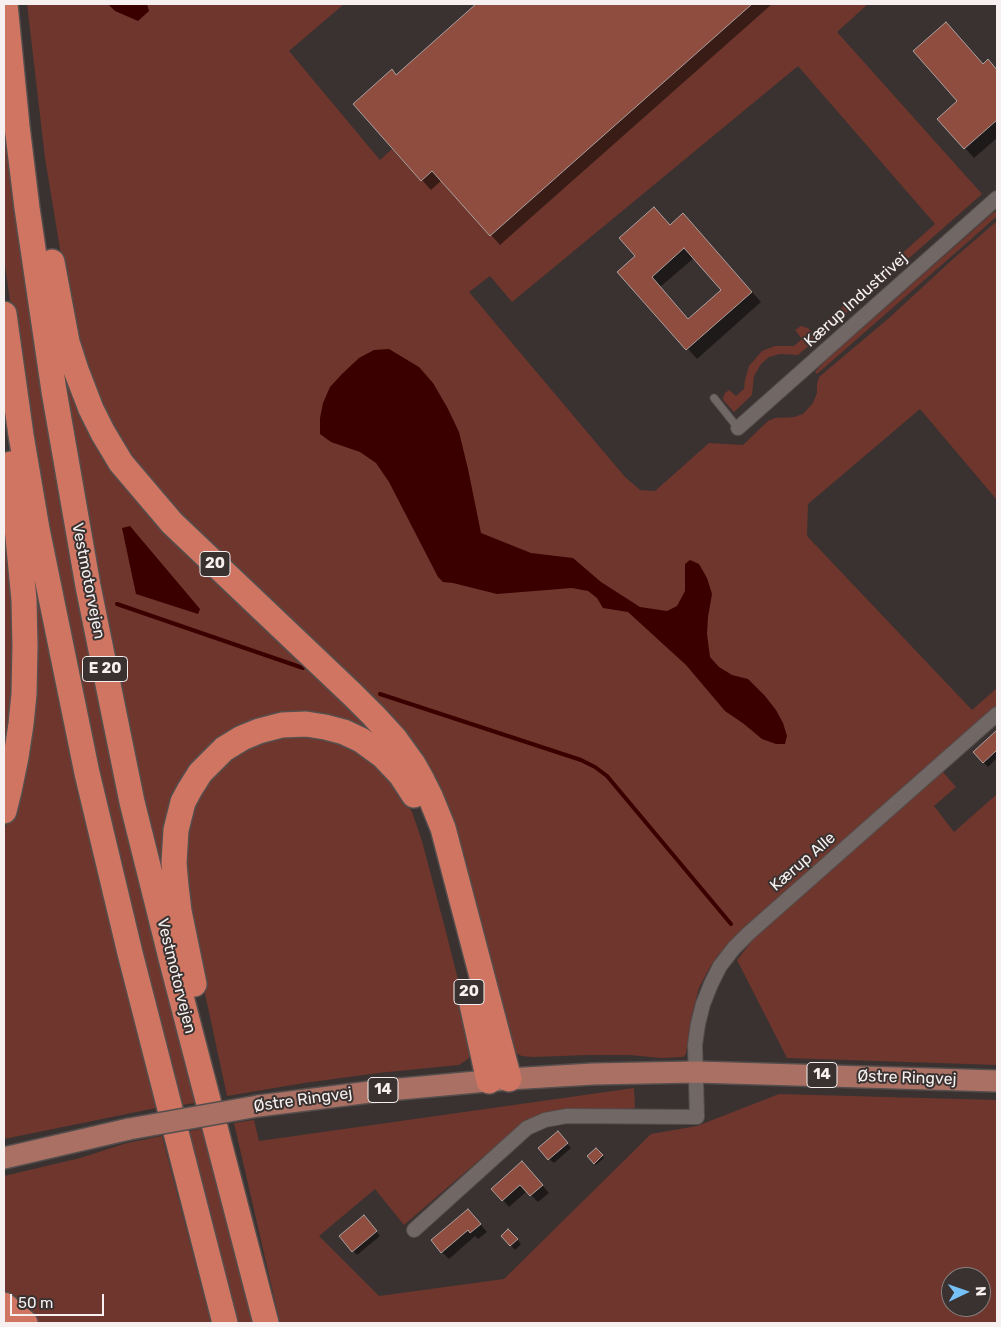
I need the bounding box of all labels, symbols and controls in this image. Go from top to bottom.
street label: Kærup Industrivej [800,249,912,351]
street label: Vestmotorvejen [67,521,109,641]
road number: 20 [200,552,230,576]
road number: E 20 [82,656,128,682]
street label: Kærup Alle [766,828,840,896]
street label: Vestmotorvejen [152,916,200,1036]
road number: 20 [454,980,484,1004]
road number: 14 [807,1062,837,1088]
street label: Østre Ringvej [857,1067,957,1089]
road number: 14 [368,1078,398,1102]
street label: Østre Ringvej [253,1084,353,1116]
north arrow [941,1267,991,1317]
scale bar [12,1284,106,1316]
text: N [972,1286,989,1297]
text: 50 m [18,1294,53,1312]

